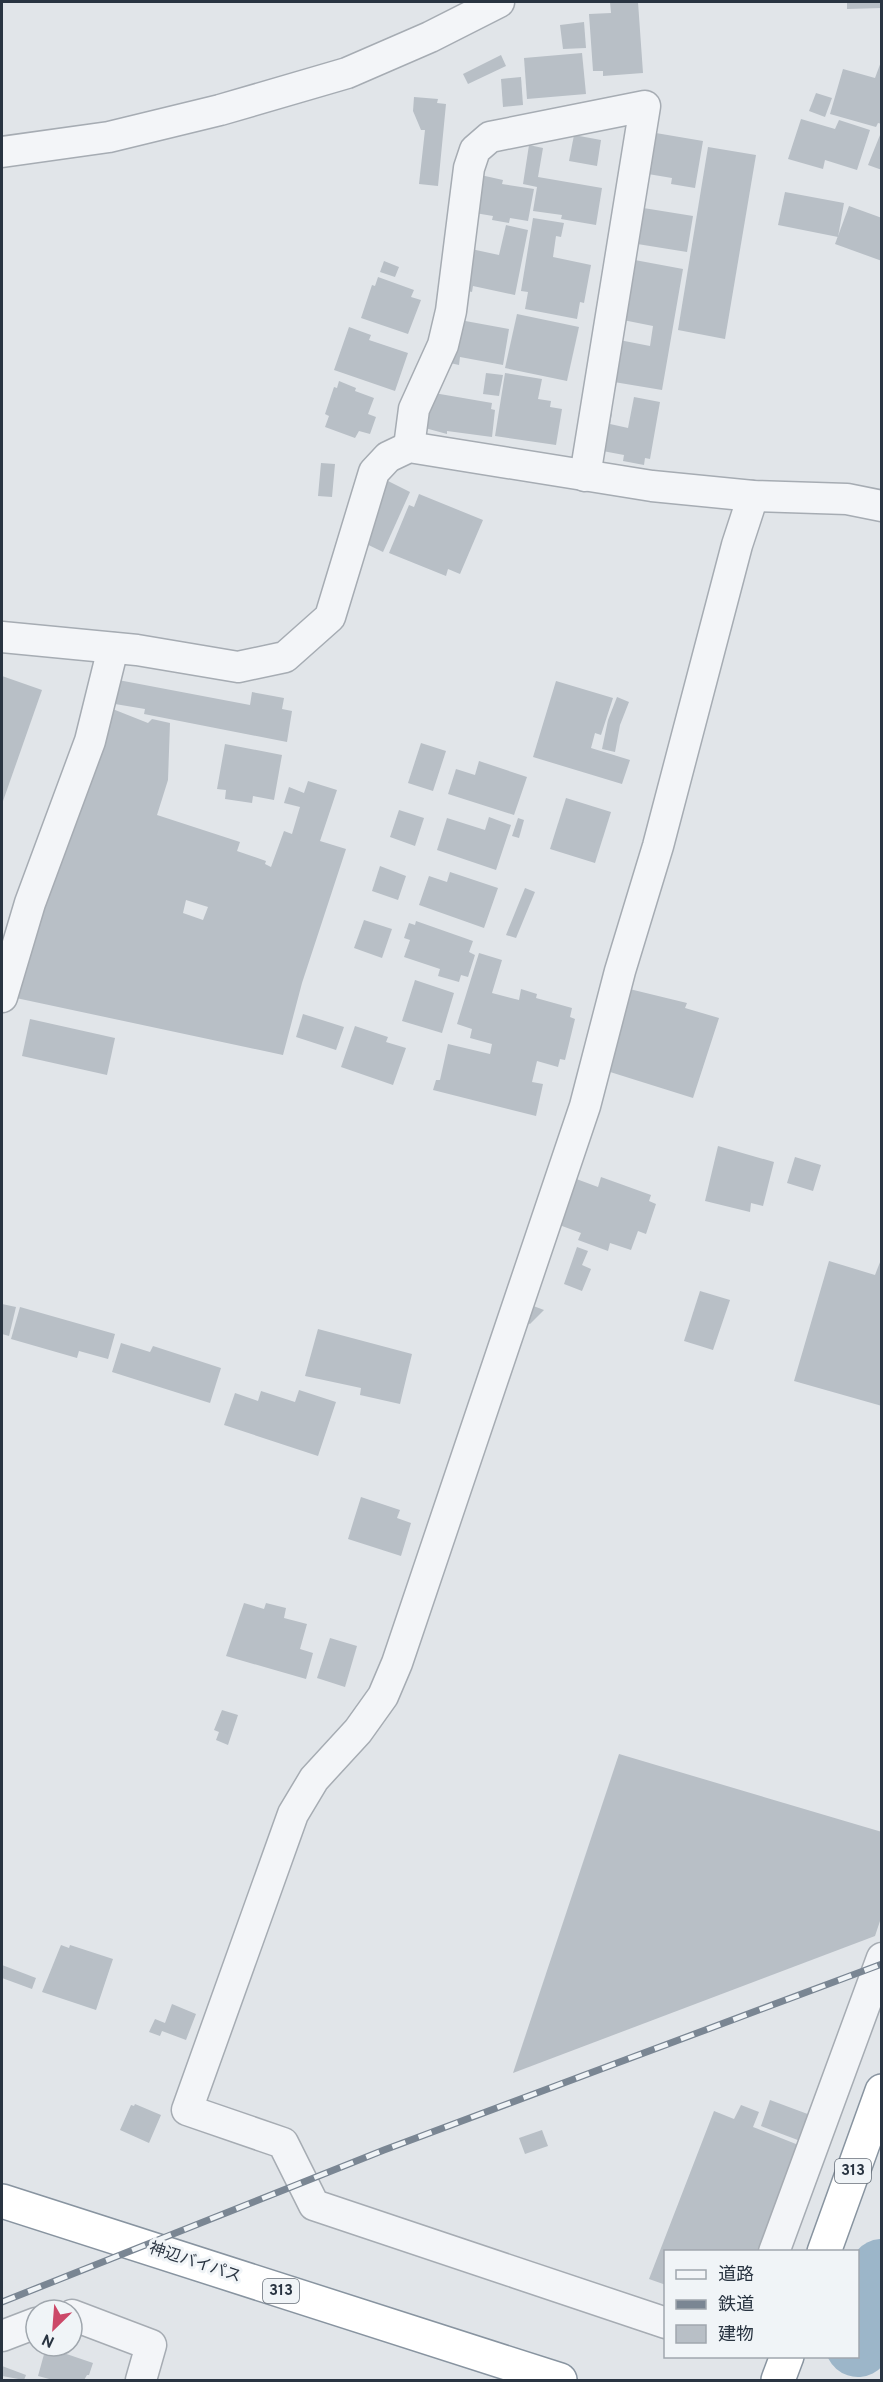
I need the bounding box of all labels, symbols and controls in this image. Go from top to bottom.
road number: 313 [835,2159,871,2183]
street label: 神辺バイパス [146,2239,244,2287]
legend [664,2250,859,2358]
text: 道路 [718,2264,754,2287]
road number: 313 [263,2279,299,2303]
text: 鉄道 [718,2294,754,2317]
north arrow [24,2298,84,2358]
text: 建物 [718,2324,754,2347]
text: N [39,2328,58,2351]

